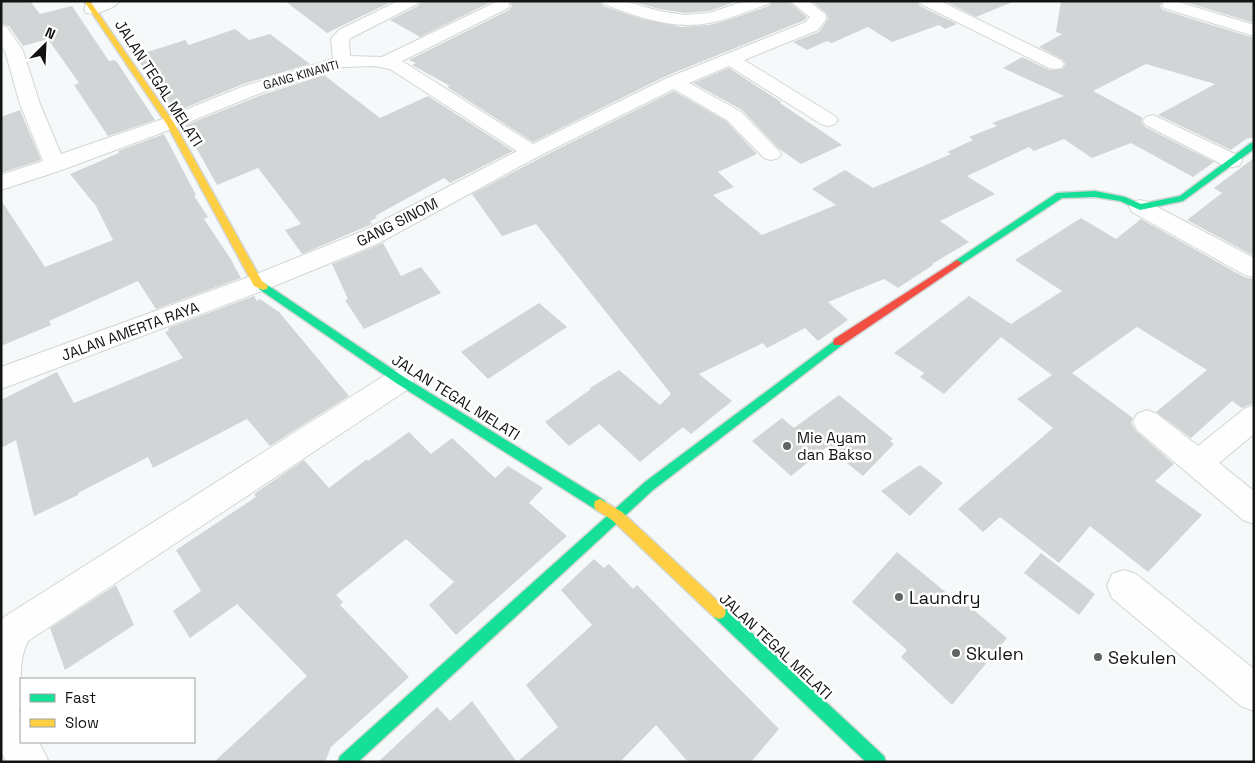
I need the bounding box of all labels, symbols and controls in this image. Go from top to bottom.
street label: JALAN TEGAL MELATI [111,16,207,150]
north arrow [20,20,70,70]
text: N [42,23,58,43]
street label: GANG KINANTI [261,57,341,93]
street label: GANG SINOM [353,193,441,251]
street label: JALAN AMERTA RAYA [58,297,202,365]
street label: JALAN TEGAL MELATI [388,350,524,444]
place label: Mie Ayam dan Bakso [797,428,872,464]
marker: Mie Ayam dan Bakso [781,440,793,452]
place label: Laundry [909,586,980,609]
street label: JALAN TEGAL MELATI [716,589,836,703]
marker: Laundry [893,591,905,603]
place label: Skulen [966,642,1024,665]
place label: Sekulen [1108,646,1177,669]
marker: Skulen [950,647,962,659]
marker: Sekulen [1092,651,1104,663]
legend [20,678,195,743]
text: Fast [65,688,96,707]
text: Slow [65,713,99,732]

